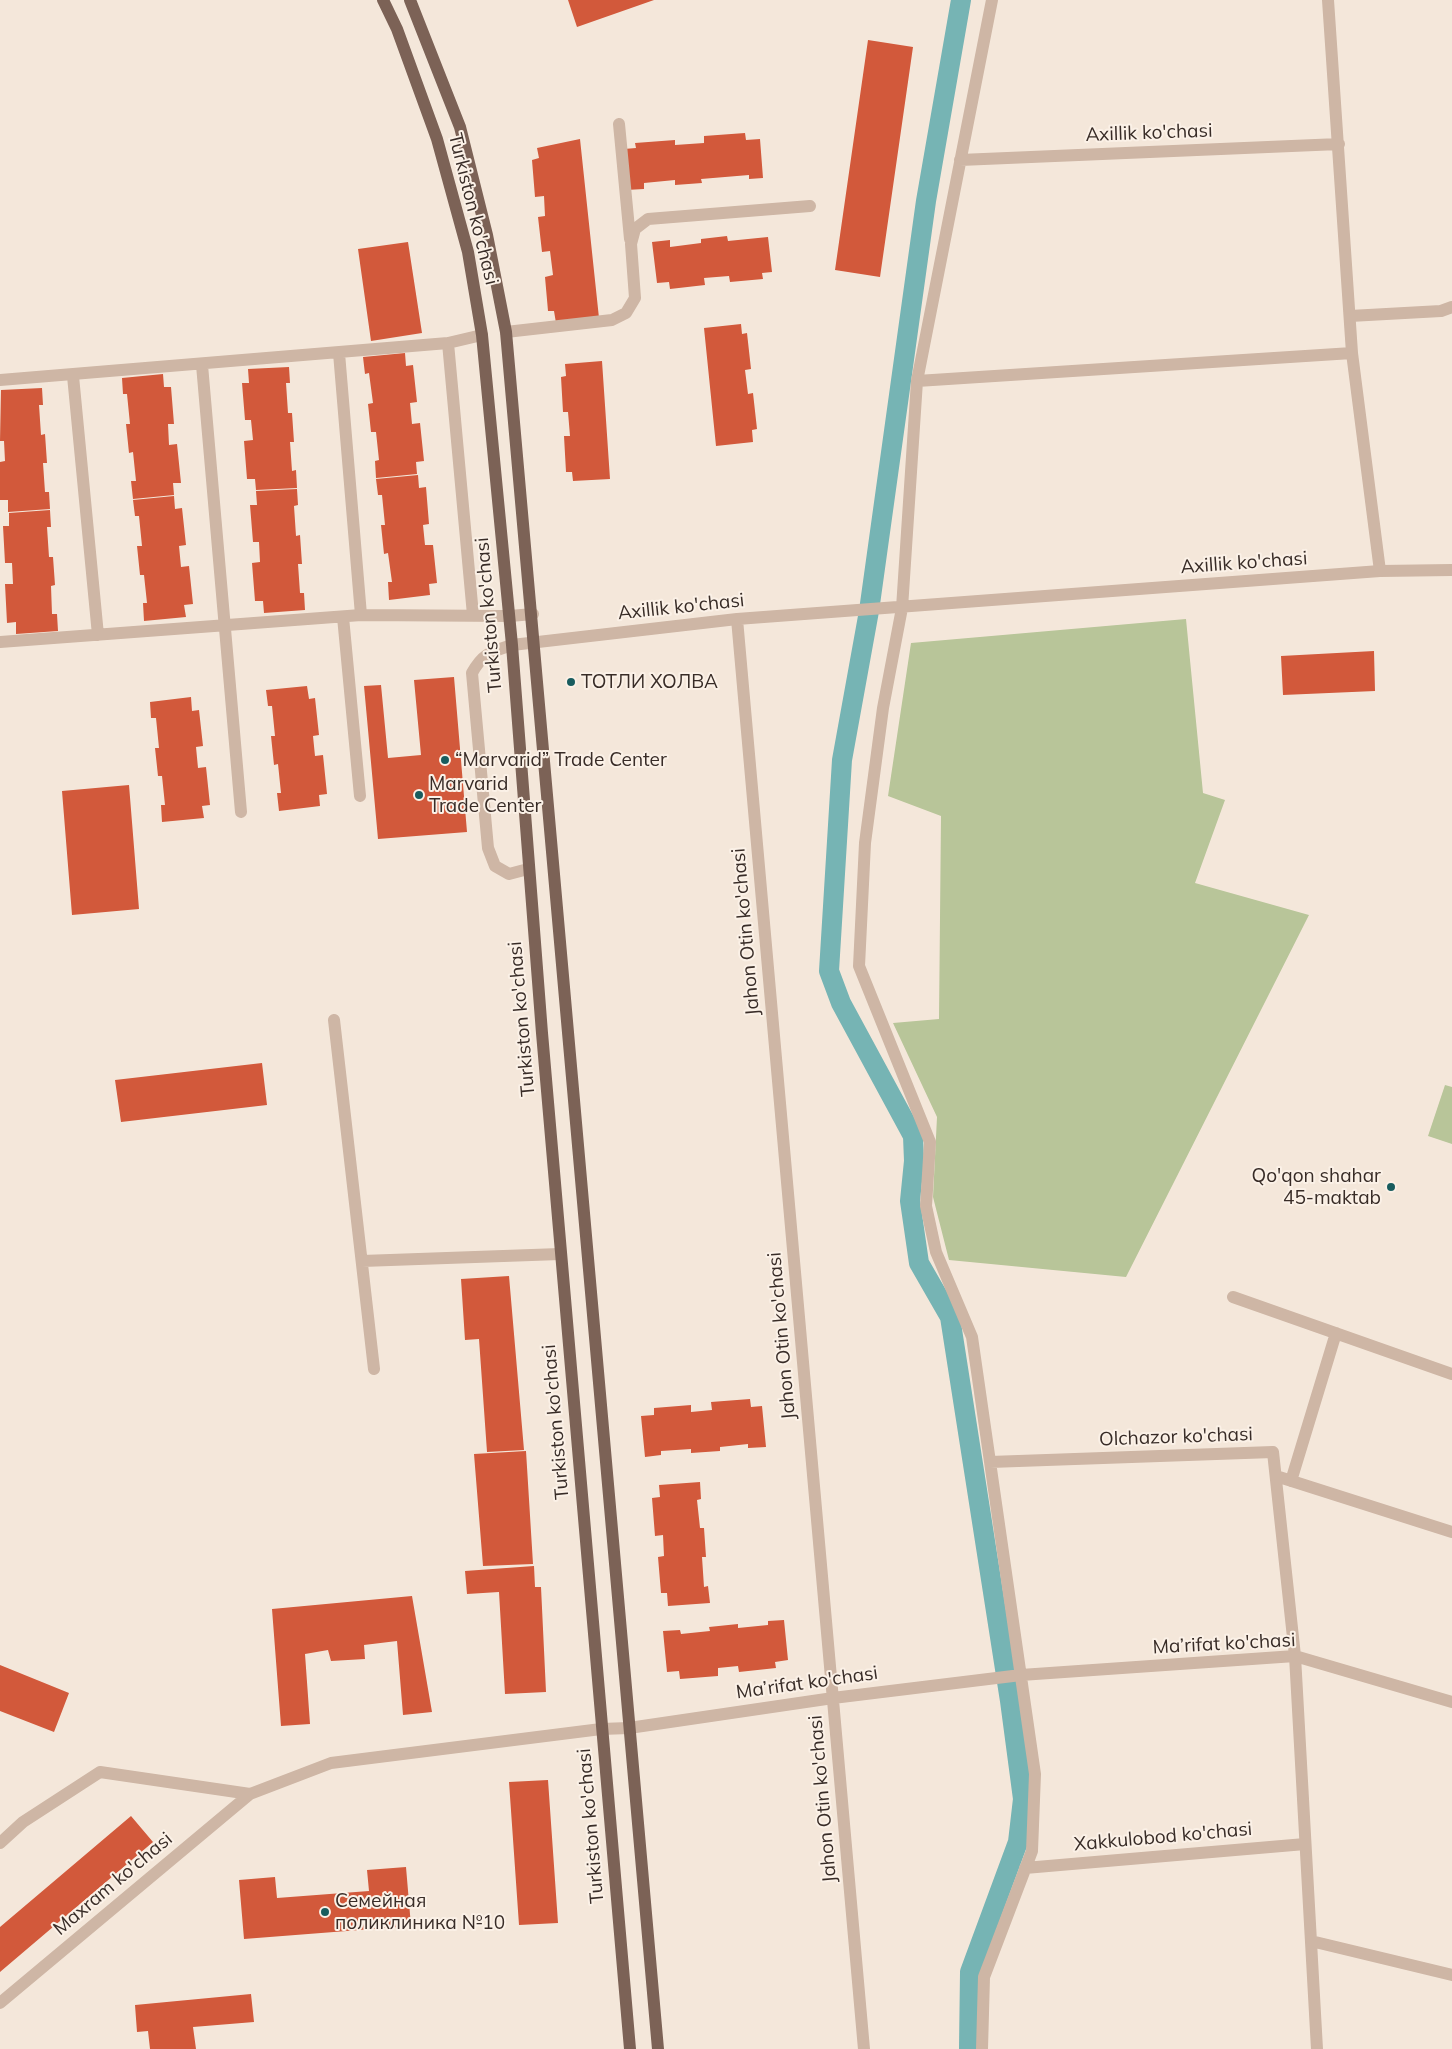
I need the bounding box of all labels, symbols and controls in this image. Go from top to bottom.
street label: Axillik ko'chasi [1085,119,1213,147]
street label: Turkiston ko'chasi [443,131,503,287]
street label: Turkiston ko'chasi [471,537,507,693]
street label: Axillik ko'chasi [1180,547,1308,579]
street label: Axillik ko'chasi [617,589,745,625]
place label: ТОТЛИ ХОЛВА [581,671,718,693]
marker: ТОТЛИ ХОЛВА [565,676,577,688]
place label: “Marvarid” Trade Center [455,749,667,771]
marker: “Marvarid” Trade Center [439,754,451,766]
place label: Marvarid Trade Center [429,773,542,817]
marker: Marvarid Trade Center [413,789,425,801]
street label: Jahon Otin ko'chasi [727,847,765,1017]
street label: Turkiston ko'chasi [504,941,540,1097]
place label: Qo'qon shahar 45-maktab [1252,1165,1381,1209]
marker: Qo'qon shahar 45-maktab [1385,1181,1397,1193]
street label: Jahon Otin ko'chasi [763,1251,801,1421]
street label: Turkiston ko'chasi [538,1344,574,1500]
street label: Olchazor ko'chasi [1099,1423,1253,1451]
street label: Ma’rifat ko'chasi [1152,1629,1296,1659]
street label: Ma’rifat ko'chasi [735,1662,879,1704]
street label: Jahon Otin ko'chasi [804,1714,842,1884]
street label: Turkiston ko'chasi [573,1748,609,1904]
street label: Xakkulobod ko'chasi [1073,1818,1253,1856]
street label: Maxram ko'chasi [49,1828,177,1940]
place label: Семейная поликлиника №10 [335,1890,505,1934]
marker: Семейная поликлиника №10 [319,1906,331,1918]

